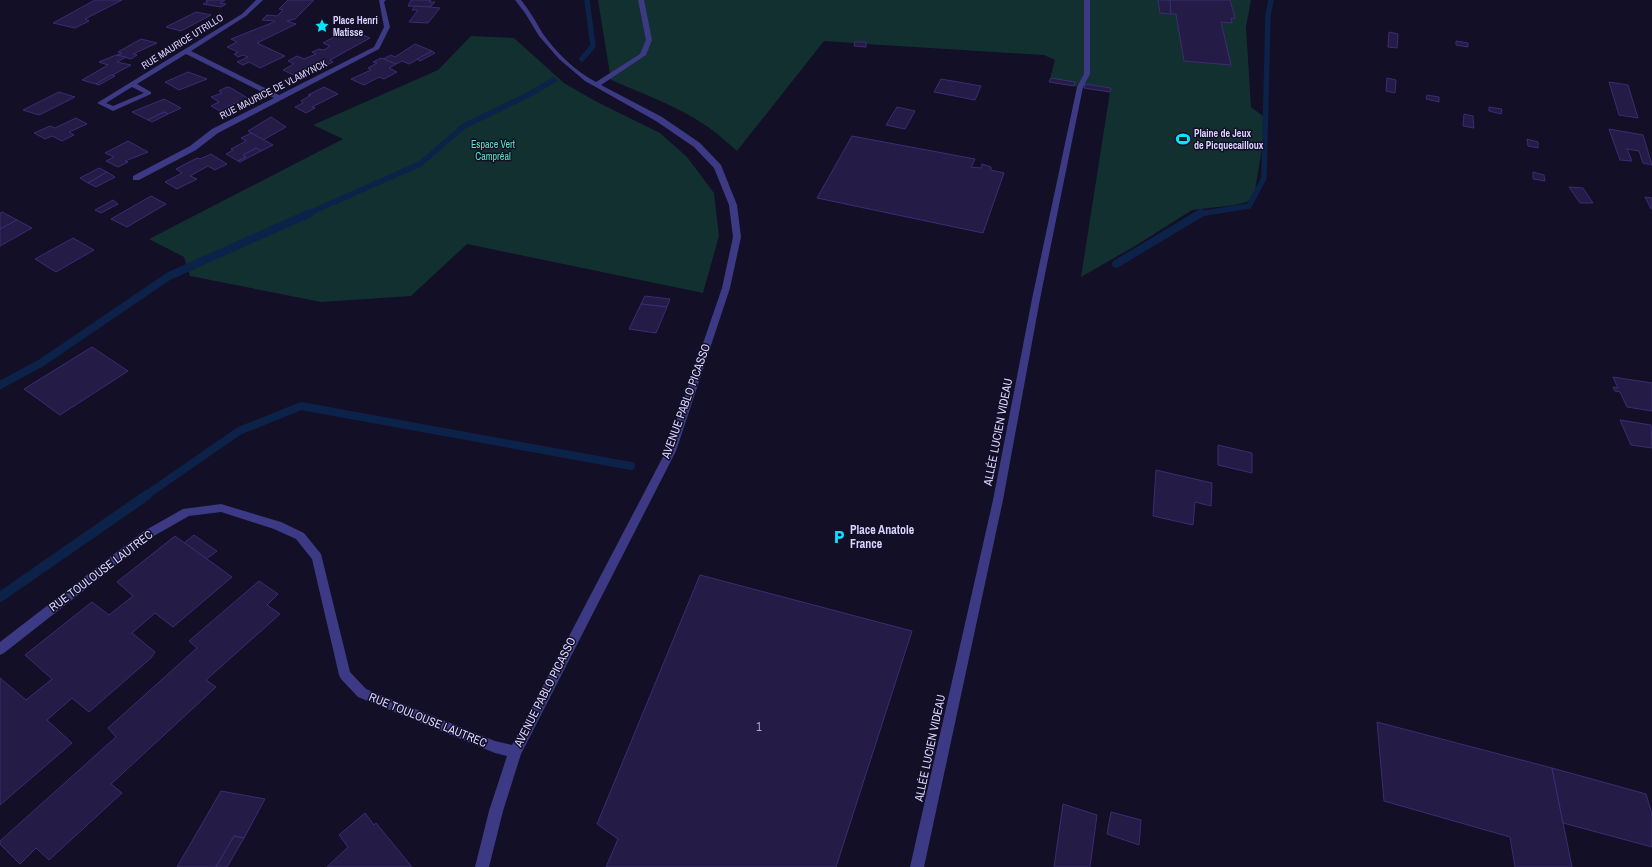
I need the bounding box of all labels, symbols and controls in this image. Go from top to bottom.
street label: RUE MAURICE UTRILLO [139,11,226,72]
place label: Place Henri Matisse [333,14,378,39]
place icon: Place Henri Matisse [314,18,330,34]
street label: RUE MAURICE DE VLAMYNCK [217,57,329,122]
place label: Plaine de Jeux de Picquecailloux [1194,127,1264,152]
sports icon: Plaine de Jeux de Picquecailloux [1175,131,1191,147]
park label: Espace Vert Campréal [471,138,516,163]
street label: AVENUE PABLO PICASSO [657,341,714,462]
street label: ALLÉE LUCIEN VIDEAU [980,377,1016,488]
place label: Place Anatole France [850,522,915,552]
street label: RUE TOULOUSE LAUTREC [46,527,156,615]
parking icon: Place Anatole France [831,529,847,545]
street label: AVENUE PABLO PICASSO [510,634,580,750]
street label: RUE TOULOUSE LAUTREC [367,689,489,751]
street label: ALLÉE LUCIEN VIDEAU [911,693,949,804]
house number: 1 [756,719,762,735]

